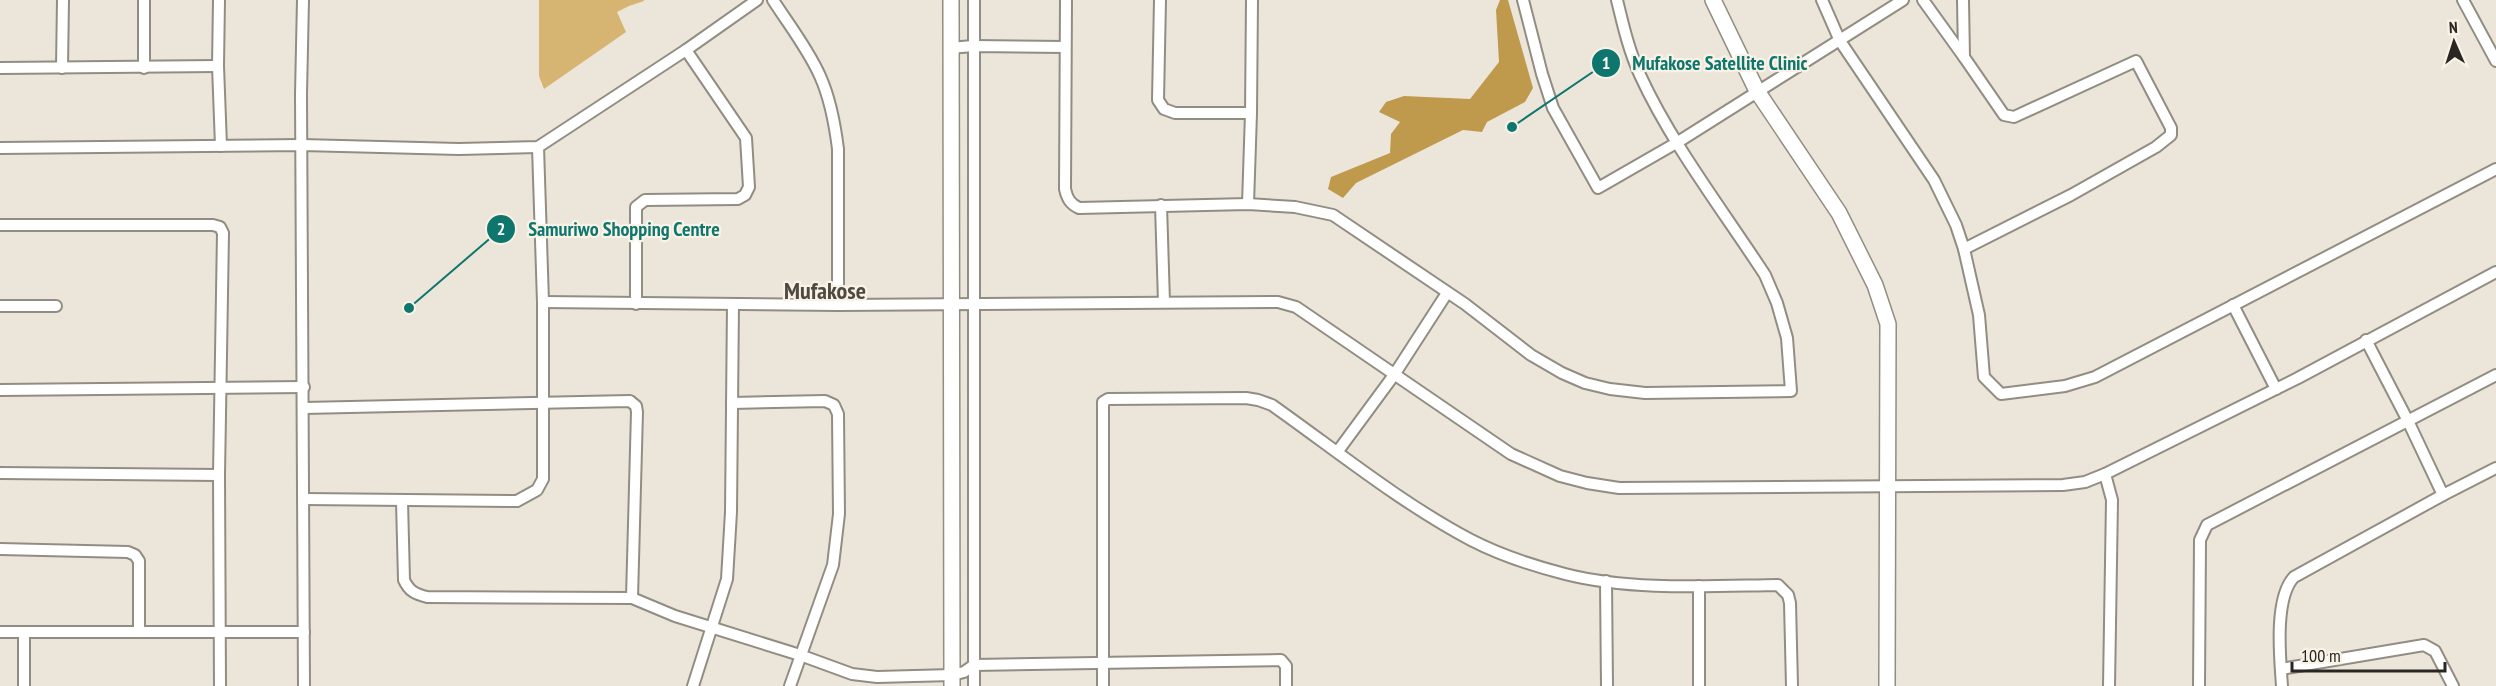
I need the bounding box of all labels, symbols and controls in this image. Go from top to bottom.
north arrow [2424,12,2484,72]
text: N [2448,17,2458,37]
callout: Mufakose Satellite Clinic [1591,44,1820,82]
text: Mufakose Satellite Clinic [1632,50,1808,76]
text: 1 [1602,51,1610,74]
callout: Samuriwo Shopping Centre [486,210,732,248]
text: Samuriwo Shopping Centre [528,216,720,242]
text: 2 [497,217,505,240]
district label: Mufakose [784,275,866,306]
scale bar [2292,635,2445,673]
text: 100 m [2301,644,2341,667]

